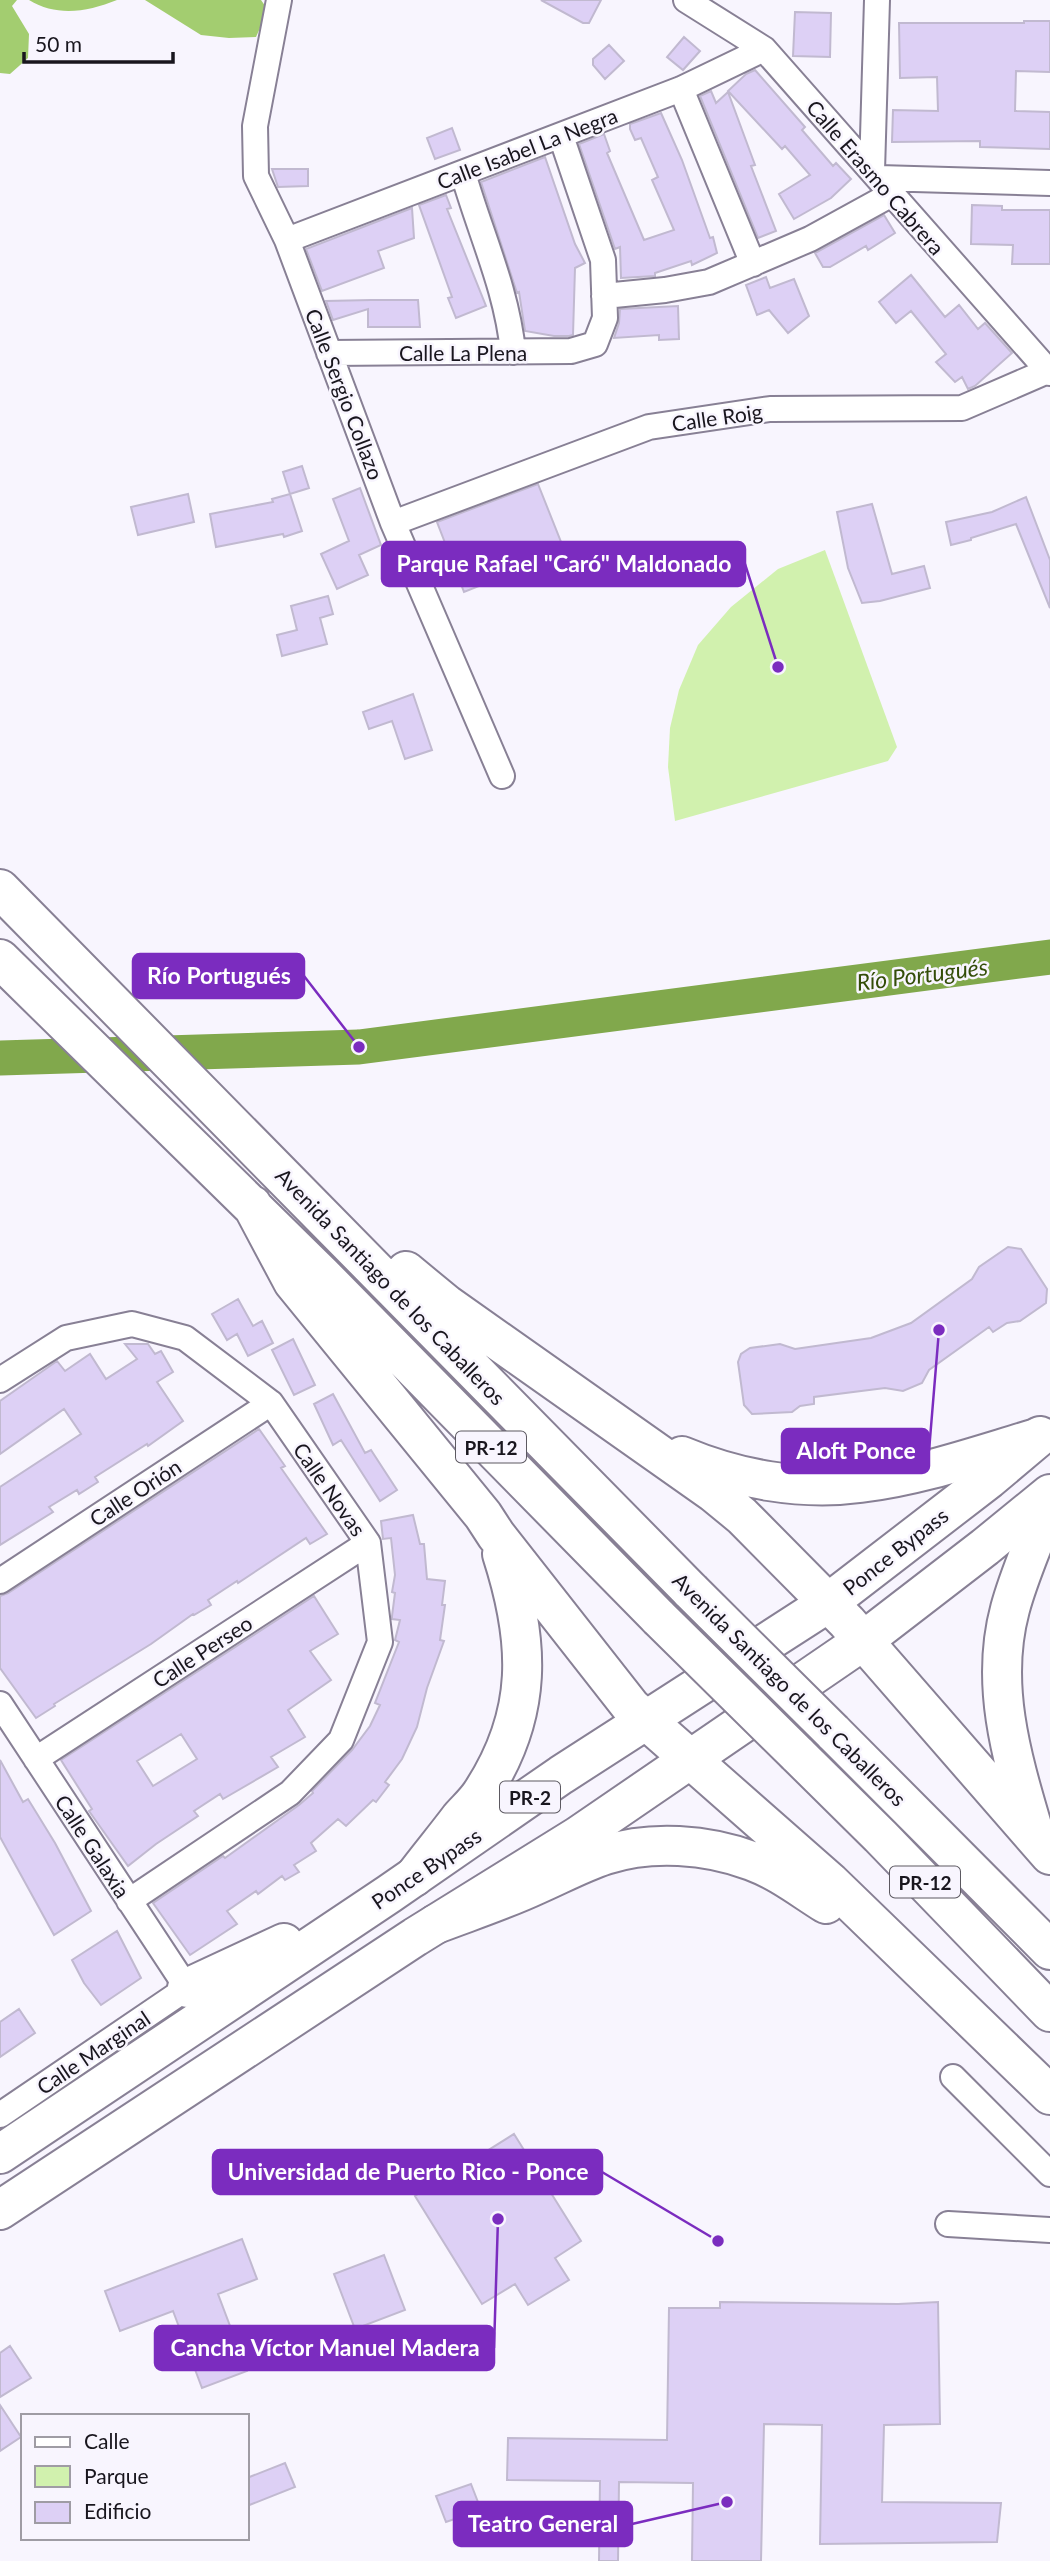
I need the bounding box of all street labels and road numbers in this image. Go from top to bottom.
street label: Calle Erasmo Cabrera [802,95,950,259]
street label: Calle Isabel La Negra [433,102,621,194]
street label: Calle Sergio Collazo [301,305,389,483]
street label: Calle La Plena [399,340,527,365]
street label: Calle Roig [670,398,764,436]
street label: Avenida Santiago de los Caballeros [271,1162,511,1410]
road number: PR-12 [456,1432,526,1462]
street label: Calle Novas [289,1437,371,1541]
street label: Calle Orión [85,1453,185,1531]
street label: Ponce Bypass [837,1502,953,1600]
street label: Avenida Santiago de los Caballeros [668,1567,912,1811]
street label: Calle Perseo [148,1610,257,1692]
road number: PR-2 [500,1782,560,1812]
street label: Calle Galaxia [50,1790,136,1902]
street label: Ponce Bypass [367,1822,485,1914]
road number: PR-12 [890,1866,960,1898]
street label: Calle Marginal [32,2005,154,2099]

